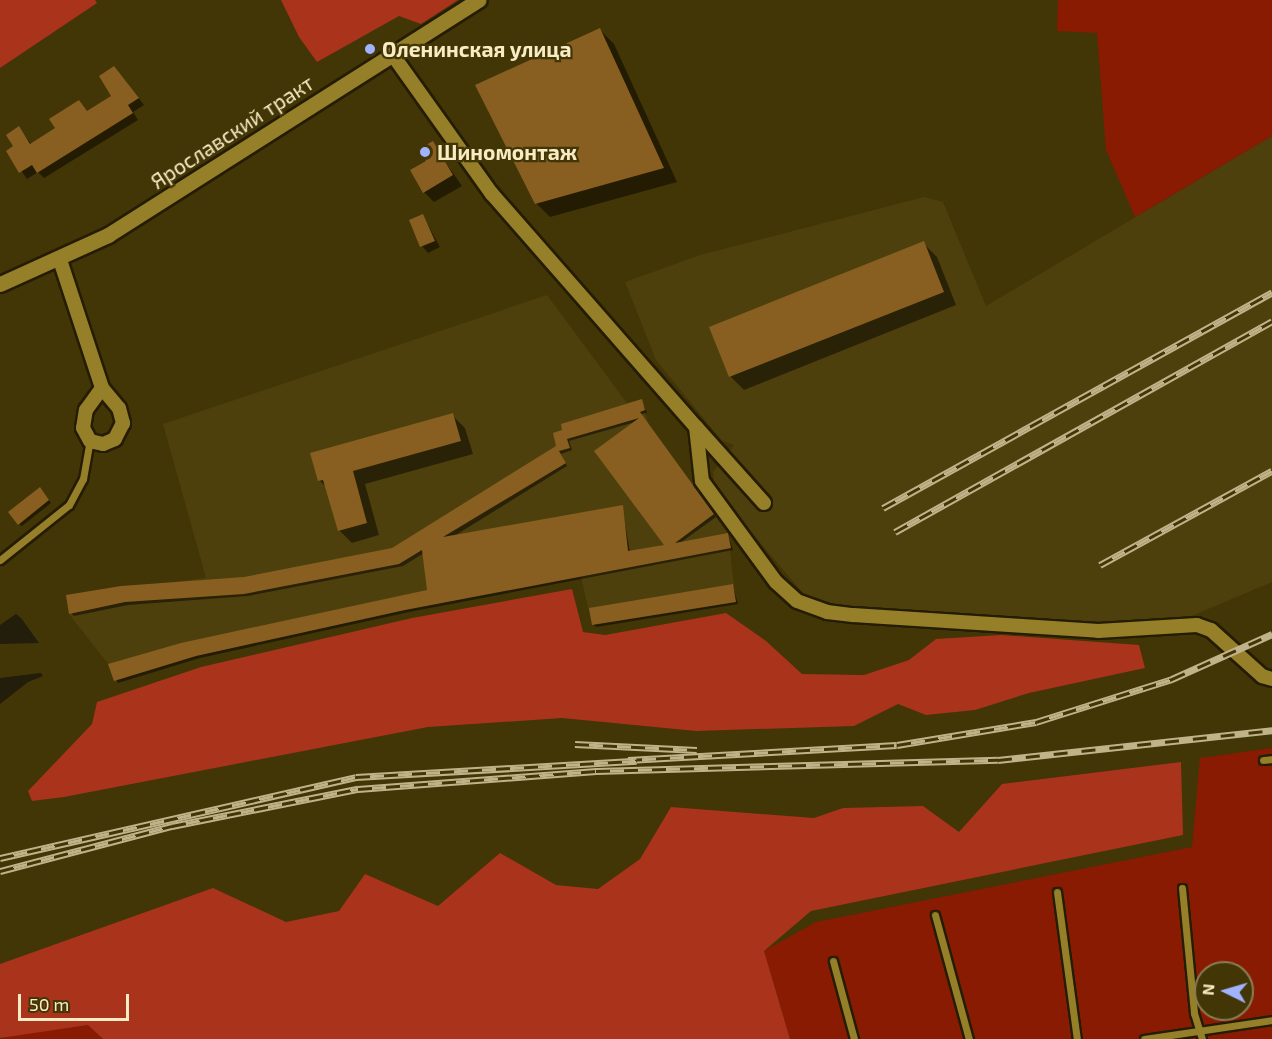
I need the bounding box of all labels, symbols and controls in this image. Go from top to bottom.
place label: Оленинская улица [382,36,571,62]
marker: Оленинская улица [363,42,377,56]
street label: Ярославский тракт [146,70,318,194]
place label: Шиномонтаж [437,139,577,165]
marker: Шиномонтаж [418,145,432,159]
north arrow [1194,961,1254,1021]
scale bar [21,982,132,1020]
text: N [1198,983,1218,996]
text: 50 m [29,993,69,1015]

